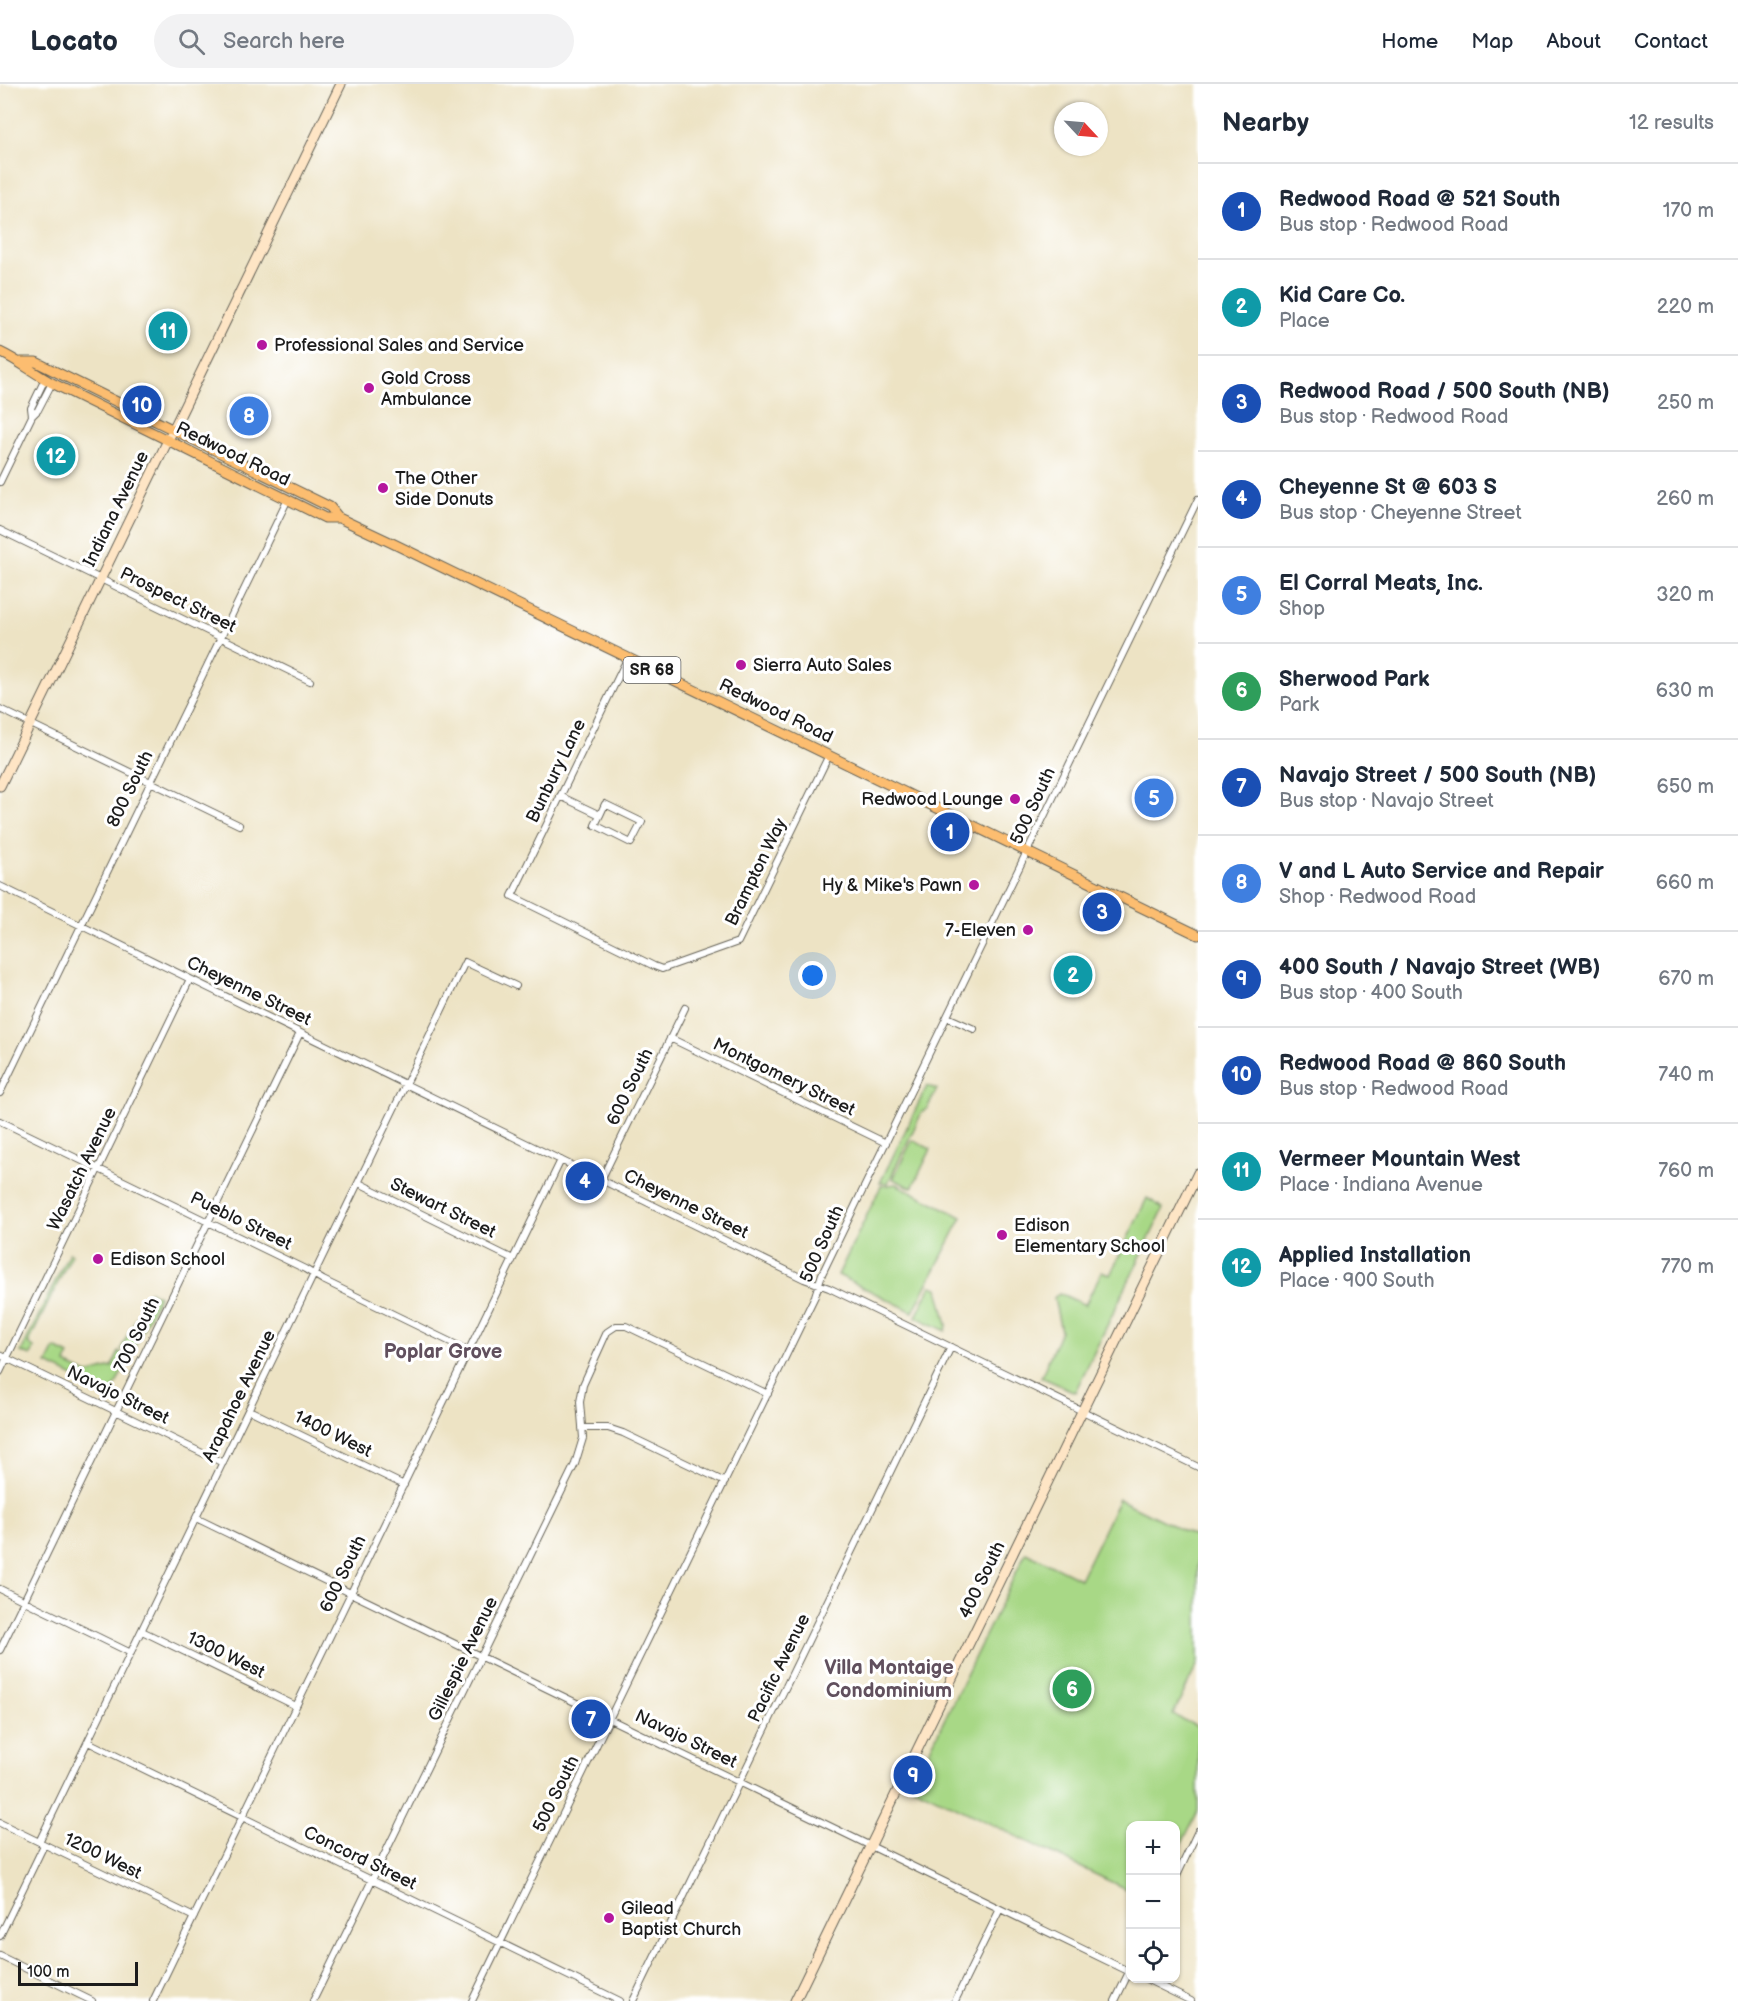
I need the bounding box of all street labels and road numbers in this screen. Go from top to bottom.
street label: Redwood Road [173,417,293,491]
street label: Indiana Avenue [79,447,153,570]
street label: Prospect Street [116,563,240,637]
road number: SR 68 [624,657,680,683]
street label: Redwood Road [716,674,836,748]
street label: Bunbury Lane [522,715,590,826]
street label: 800 South [102,747,158,831]
street label: 500 South [1006,764,1060,848]
street label: Brampton Way [721,814,791,929]
street label: Cheyenne Street [183,952,315,1030]
street label: Montgomery Street [710,1033,859,1121]
street label: 600 South [602,1045,658,1129]
street label: Wasatch Avenue [43,1104,121,1234]
street label: Cheyenne Street [620,1165,752,1243]
street label: Stewart Street [387,1173,500,1243]
street label: Pueblo Street [187,1187,296,1255]
street label: 500 South [796,1202,848,1286]
street label: 700 South [110,1294,164,1376]
street label: Arapahoe Avenue [198,1326,280,1465]
street label: Navajo Street [64,1361,173,1429]
street label: 1400 West [291,1406,376,1462]
street label: 600 South [315,1532,371,1616]
street label: 400 South [954,1538,1010,1622]
street label: Gillespie Avenue [424,1593,502,1725]
street label: Pacific Avenue [744,1610,814,1726]
street label: 1300 West [184,1627,269,1683]
street label: Navajo Street [632,1705,741,1773]
street label: 500 South [528,1752,584,1836]
street label: Concord Street [300,1822,420,1895]
street label: 1200 West [61,1828,146,1884]

